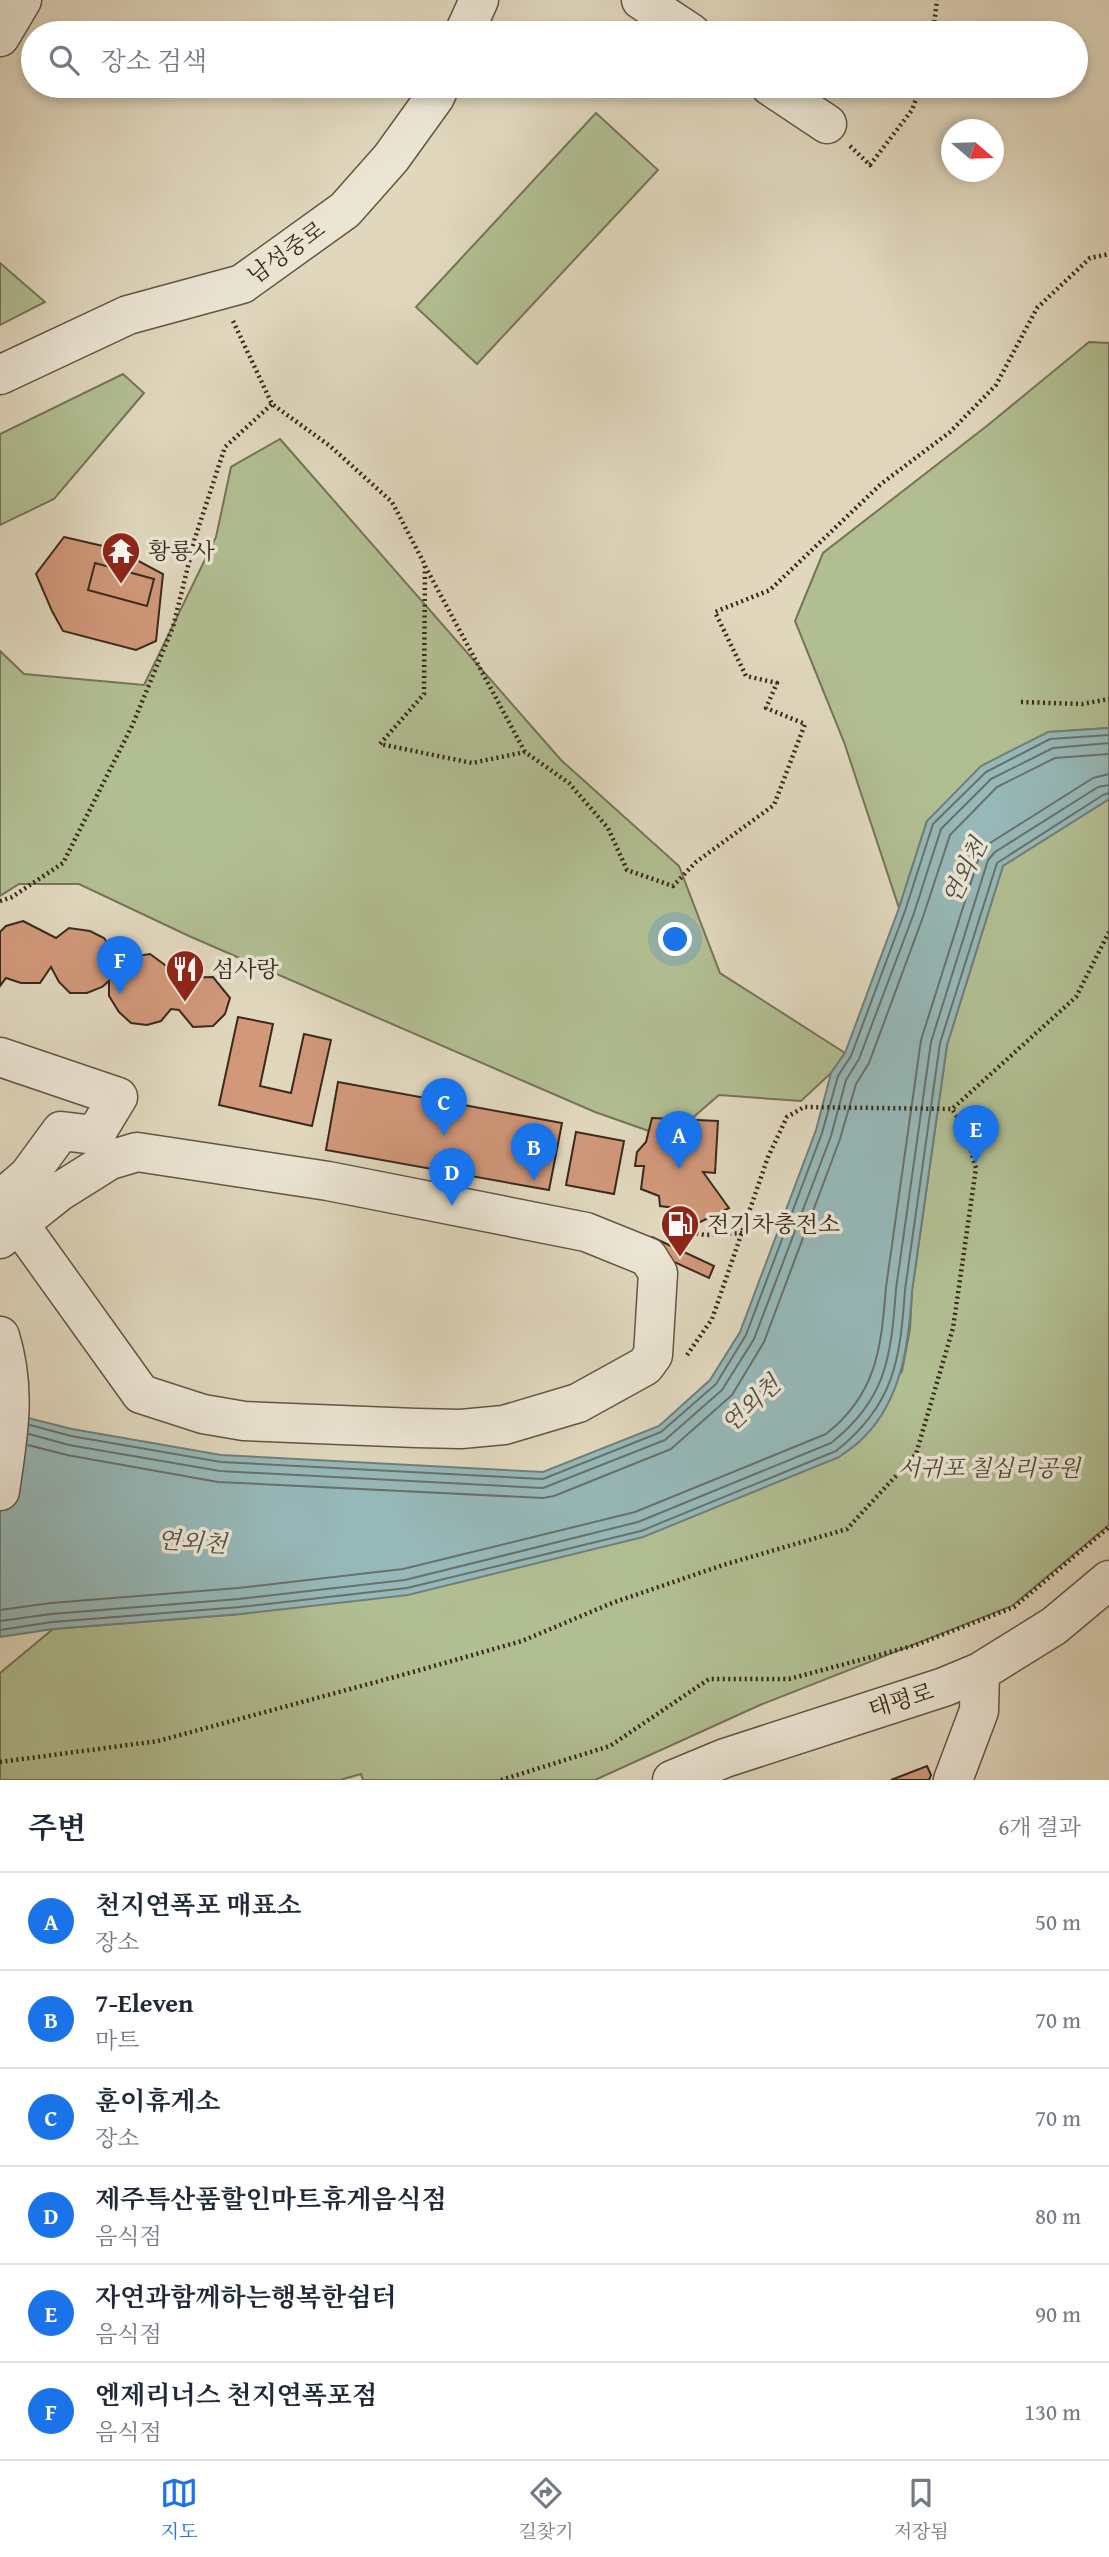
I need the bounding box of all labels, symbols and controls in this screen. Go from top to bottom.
search box [21,21,1088,98]
icon: search [45,41,83,79]
text: 장소 검색 [101,41,207,80]
north arrow [941,119,1004,182]
street label: 남성중로 [240,212,331,291]
temple icon: 황룡사 [100,530,142,585]
place label: 황룡사 [148,534,215,567]
water label: 연외천 [934,830,996,910]
your location [658,922,692,956]
pin: F [97,936,143,994]
restaurant icon: 섬사랑 [164,948,206,1003]
place label: 섬사랑 [212,952,279,985]
pin: C [421,1078,467,1136]
pin: E [953,1105,999,1163]
pin: A [656,1111,702,1169]
pin: B [511,1123,557,1181]
pin: D [429,1148,475,1206]
fuel station icon: 전기차충전소 [659,1203,701,1258]
place label: 전기차충전소 [707,1207,840,1240]
water label: 연외천 [713,1366,789,1440]
park label: 서귀포 칠십리공원 [898,1451,1082,1484]
water label: 연외천 [156,1522,230,1562]
street label: 태평로 [864,1674,938,1725]
text: 주변 [28,1805,86,1849]
text: 6개 결과 [998,1810,1081,1843]
text: 천지연폭포 매표소 [95,1885,302,1924]
text: A [44,1905,58,1938]
text: 50 m [1035,1905,1081,1938]
text: 장소 [95,1925,139,1958]
text: 7-Eleven [95,1983,193,2022]
text: B [44,2003,58,2036]
text: 70 m [1035,2003,1081,2036]
text: 마트 [95,2023,139,2056]
text: 훈이휴게소 [95,2081,221,2120]
text: C [44,2101,58,2134]
text: 70 m [1035,2101,1081,2134]
text: 장소 [95,2121,139,2154]
text: 제주특산품할인마트휴게음식점 [95,2179,447,2218]
text: D [44,2199,58,2232]
text: 80 m [1035,2199,1081,2232]
text: 음식점 [95,2219,162,2252]
text: 자연과함께하는행복한쉼터 [95,2277,396,2316]
text: E [45,2297,57,2330]
text: 90 m [1035,2297,1081,2330]
text: 음식점 [95,2317,162,2350]
text: 엔제리너스 천지연폭포점 [95,2375,377,2414]
text: F [45,2395,57,2428]
text: 130 m [1024,2395,1081,2428]
text: 음식점 [95,2415,162,2448]
tab: 지도 [160,2474,198,2545]
tab: 길찾기 [518,2474,573,2545]
tab: 저장됨 [894,2474,949,2545]

